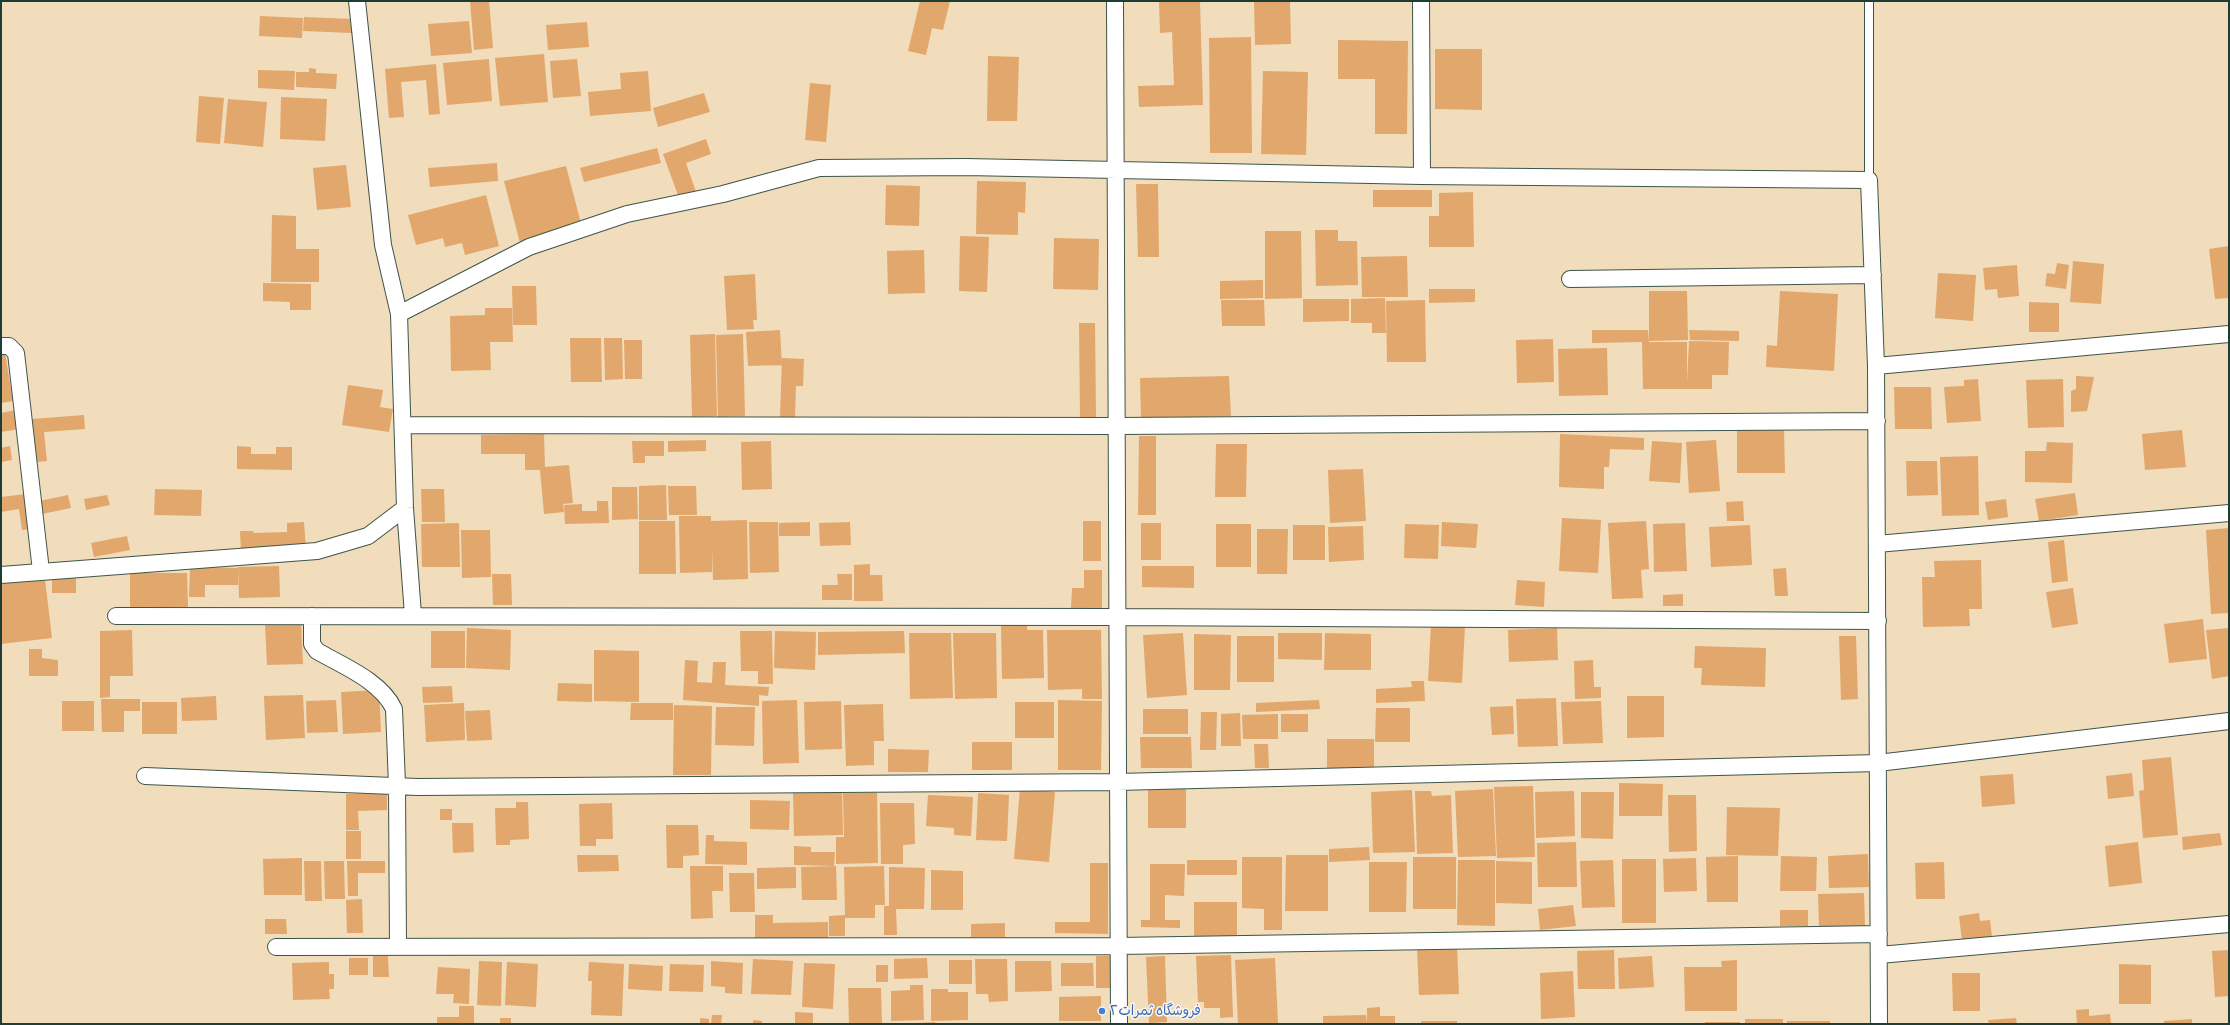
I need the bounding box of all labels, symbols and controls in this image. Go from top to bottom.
place label: فروشگاه ثمرات٢ [1110,1003,1201,1019]
marker: فروشگاه ثمرات٢ [1097,1006,1107,1016]

